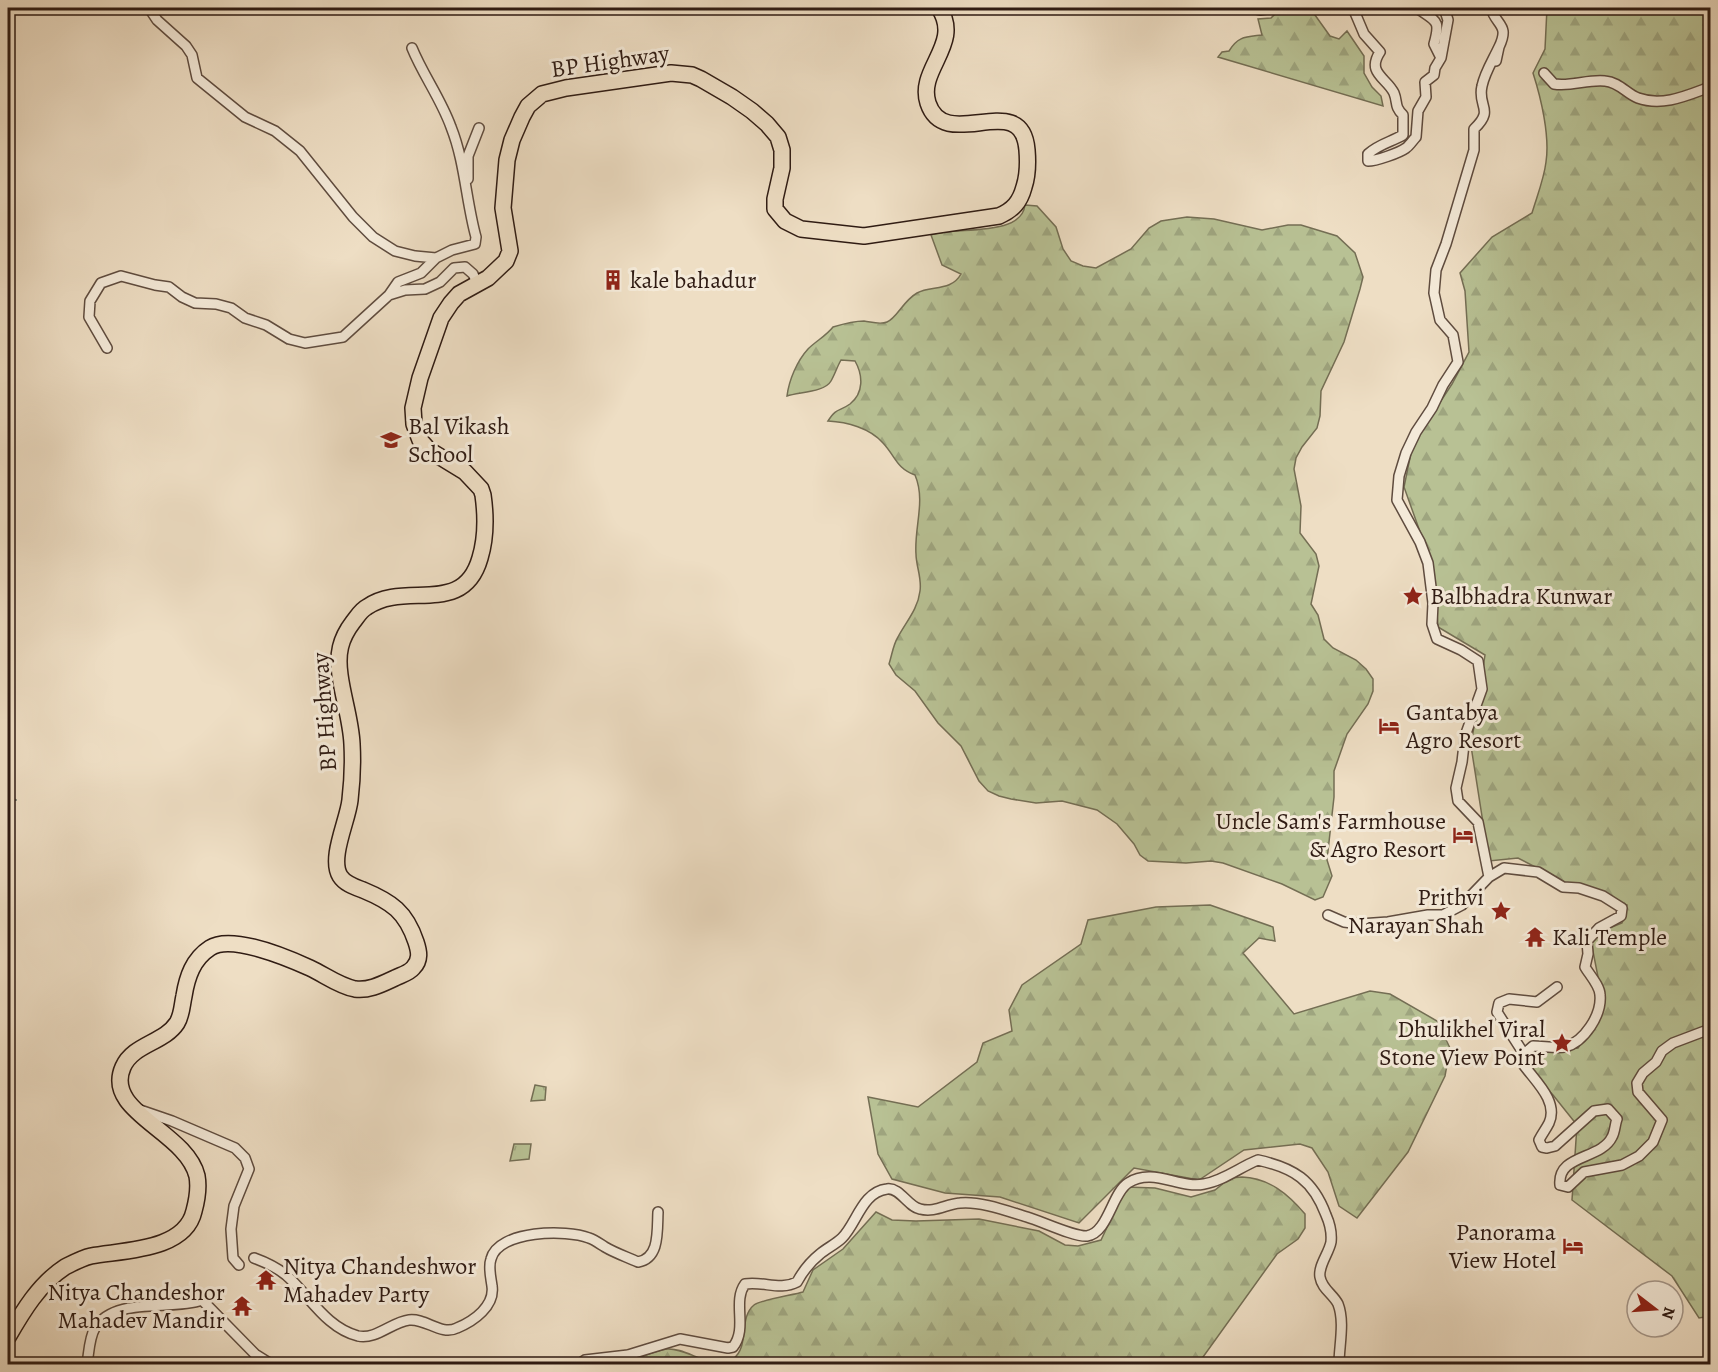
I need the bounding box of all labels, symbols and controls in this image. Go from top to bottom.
street label: BP Highway [549,37,672,85]
place label: kale bahadur [630,264,756,296]
building icon: kale bahadur [601,268,625,292]
place label: Bal Vikash School [408,410,510,470]
school or university icon: Bal Vikash School [379,428,403,452]
place label: Balbhadra Kunwar [1430,580,1613,612]
place icon: Balbhadra Kunwar [1401,584,1425,608]
street label: BP Highway [304,651,344,773]
place label: Gantabya Agro Resort [1405,696,1521,756]
hotel icon: Gantabya Agro Resort [1377,714,1401,738]
place label: Uncle Sam's Farmhouse & Agro Resort [1216,805,1446,865]
hotel icon: Uncle Sam's Farmhouse & Agro Resort [1451,823,1475,847]
place label: Prithvi Narayan Shah [1348,881,1484,941]
place icon: Prithvi Narayan Shah [1489,899,1513,923]
place label: Kali Temple [1552,921,1667,953]
temple icon: Kali Temple [1523,925,1547,949]
place label: Dhulikhel Viral Stone View Point [1379,1013,1545,1073]
place icon: Dhulikhel Viral Stone View Point [1550,1031,1574,1055]
place label: Panorama View Hotel [1448,1216,1557,1276]
hotel icon: Panorama View Hotel [1561,1234,1585,1258]
place label: Nitya Chandeshwor Mahadev Party [283,1250,476,1310]
temple icon: Nitya Chandeshwor Mahadev Party [254,1268,278,1292]
place label: Nitya Chandeshor Mahadev Mandir [48,1276,225,1336]
north arrow [1625,1279,1685,1339]
temple icon: Nitya Chandeshor Mahadev Mandir [230,1294,254,1318]
text: N [1656,1304,1681,1322]

